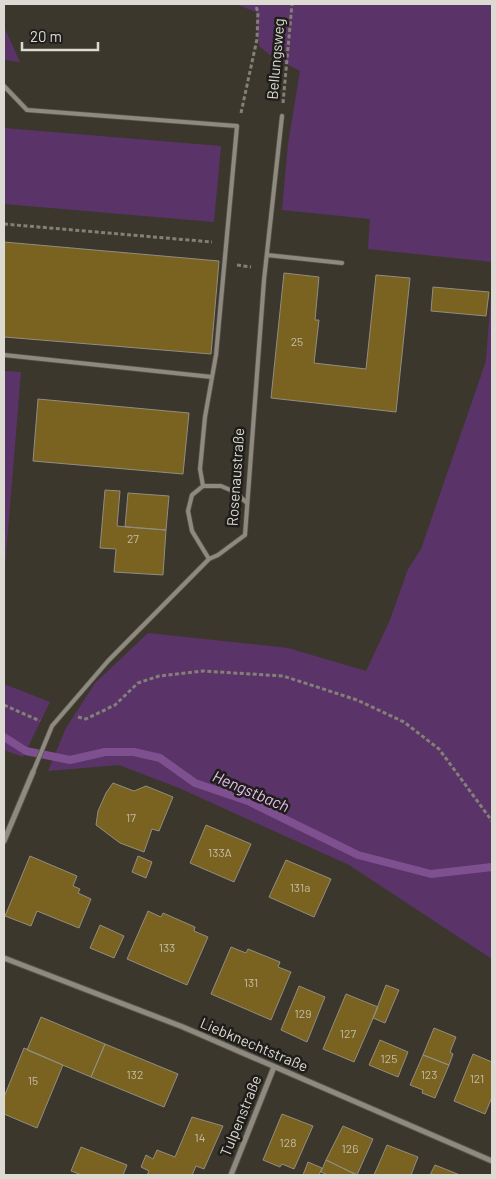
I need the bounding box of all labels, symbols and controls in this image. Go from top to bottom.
street label: Bellungsweg [262,17,288,100]
scale bar [22,20,99,52]
text: 20 m [30,27,62,45]
house number: 25 [291,334,303,348]
street label: Rosenaustraße [223,427,247,527]
house number: 27 [127,531,139,545]
water label: Hengstbach [210,766,292,815]
house number: 17 [126,810,136,824]
house number: 133A [208,845,232,859]
house number: 131a [290,880,310,894]
house number: 133 [159,940,175,954]
house number: 131 [244,975,258,989]
house number: 129 [295,1006,311,1020]
street label: Liebknechtstraße [198,1013,311,1075]
house number: 127 [340,1026,356,1040]
house number: 125 [381,1051,397,1065]
house number: 132 [127,1067,143,1081]
house number: 123 [421,1067,437,1081]
house number: 121 [470,1071,484,1085]
house number: 15 [28,1073,38,1087]
street label: Tulpenstraße [216,1073,264,1159]
house number: 14 [195,1130,205,1144]
house number: 128 [280,1135,296,1149]
house number: 126 [342,1141,358,1155]

